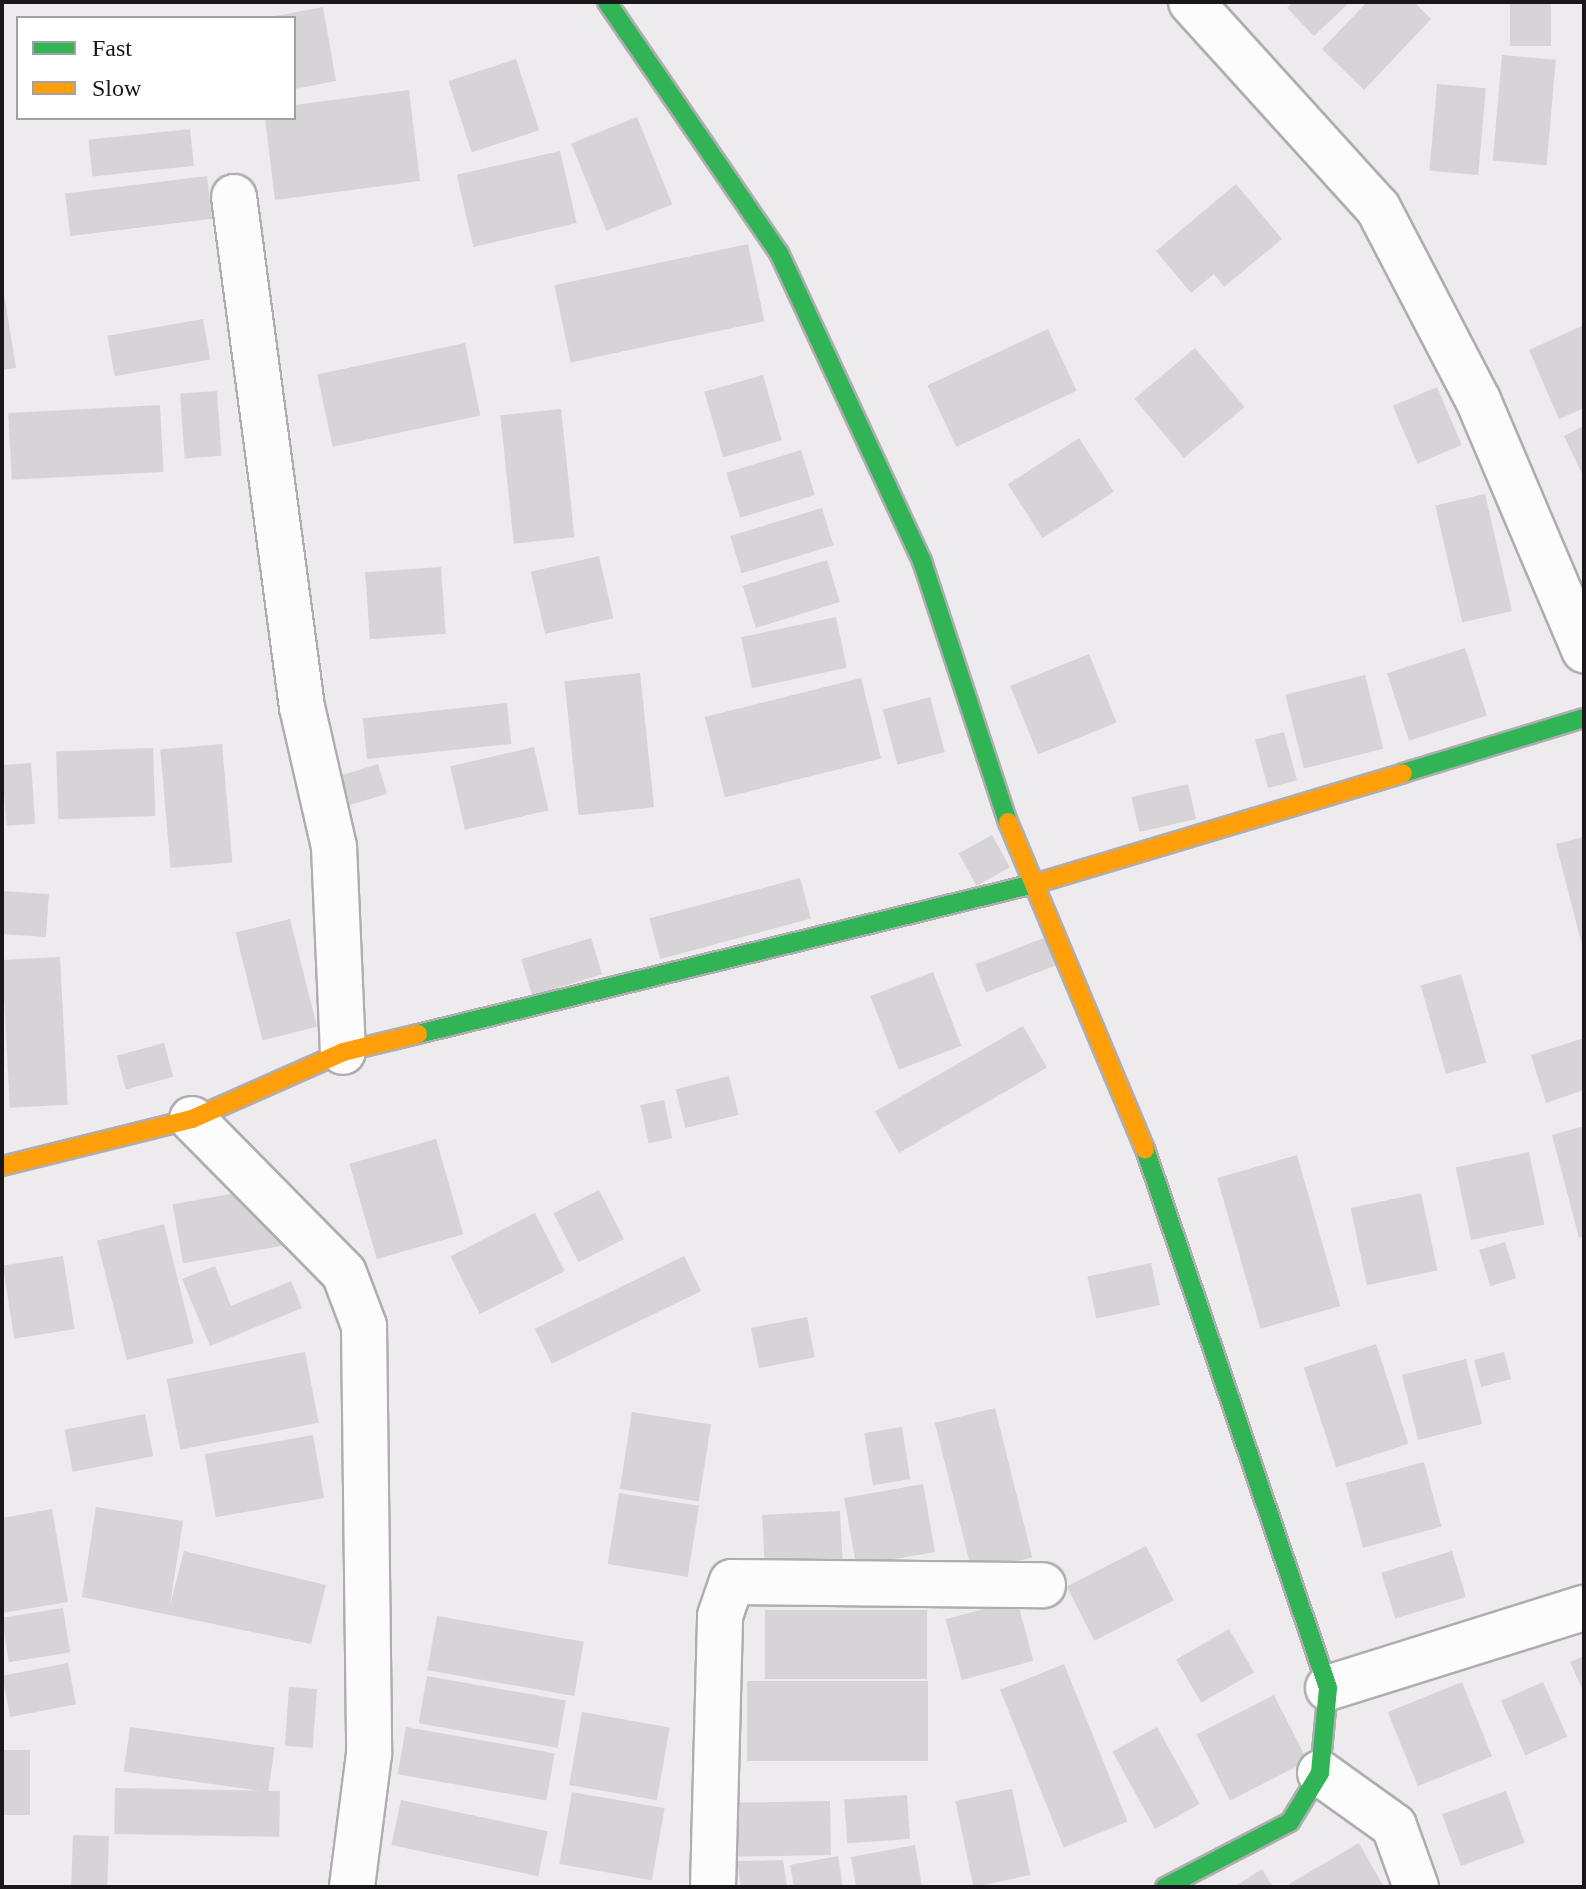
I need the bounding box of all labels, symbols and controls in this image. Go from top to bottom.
legend [16,16,296,120]
text: Fast [92,35,132,61]
text: Slow [92,75,141,101]

